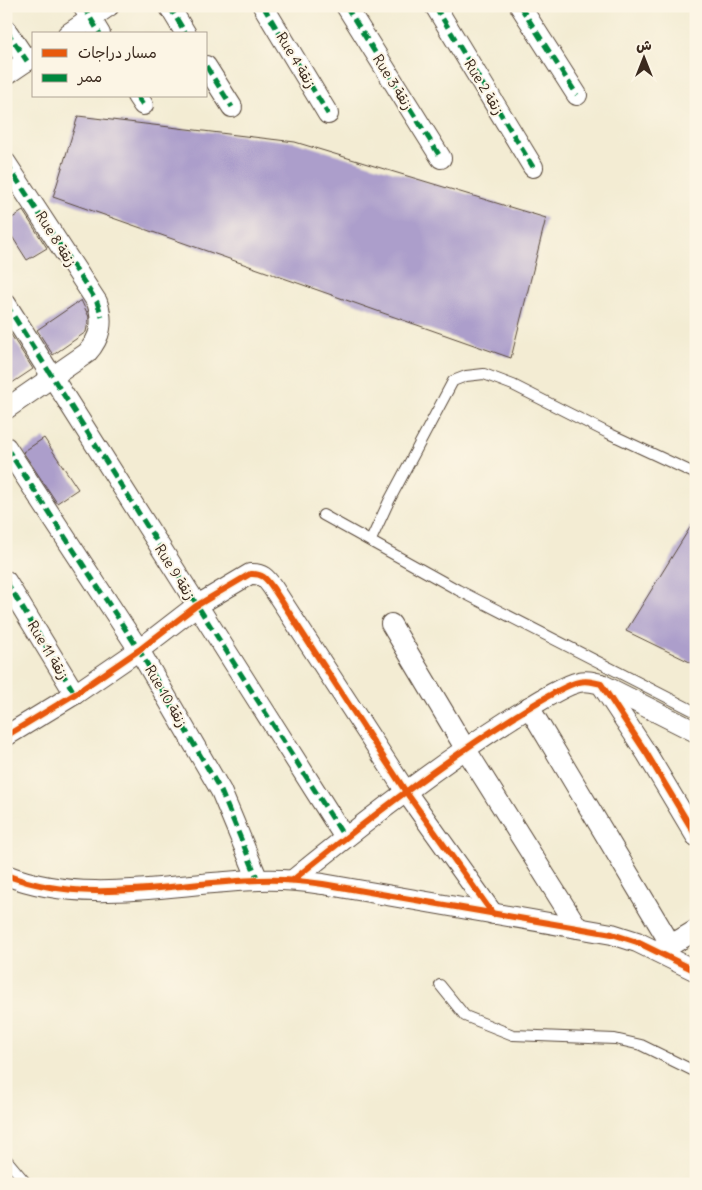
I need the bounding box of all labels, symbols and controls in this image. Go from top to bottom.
street label: Rue 4 زنقة [272,29,320,91]
legend [32,32,208,98]
north arrow [620,32,670,82]
text: ش [636,36,652,54]
text: مسار دراجات [78,43,157,62]
street label: Rue 3 زنقة [369,51,417,113]
street label: Rue 2 زنقة [460,56,508,118]
text: ممر [76,67,102,86]
street label: Rue 8 زنقة [32,208,80,270]
street label: Rue 9 زنقة [151,541,199,603]
street label: Rue 11 زنقة [23,617,73,683]
street label: Rue 10 زنقة [141,662,191,730]

